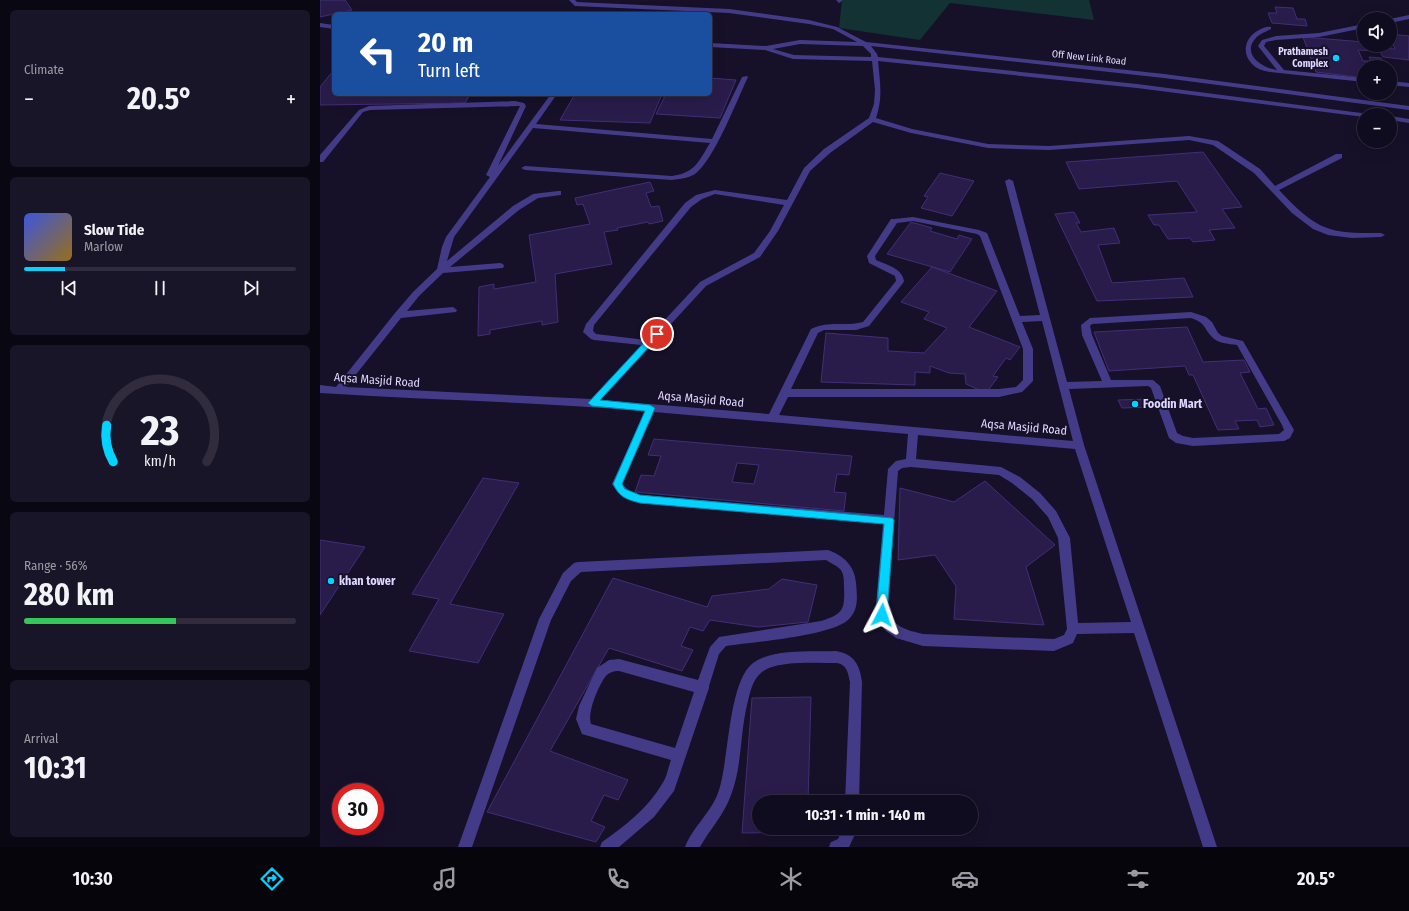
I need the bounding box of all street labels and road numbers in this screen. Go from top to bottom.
street label: Off New Link Road [1051,48,1127,68]
street label: Aqsa Masjid Road [334,370,420,390]
street label: Aqsa Masjid Road [657,388,745,410]
street label: Aqsa Masjid Road [980,416,1068,438]

